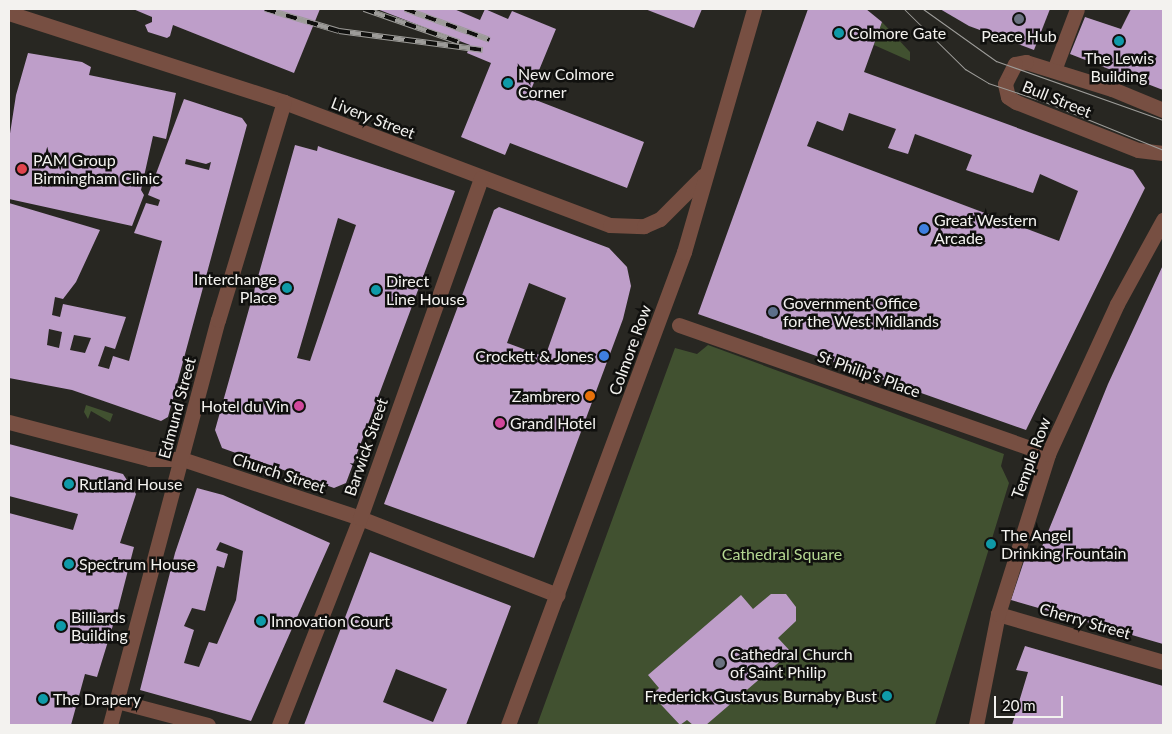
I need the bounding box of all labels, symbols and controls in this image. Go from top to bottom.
marker: Peace Hub [1013,13,1025,25]
place label: Colmore Gate [849,23,946,43]
place label: Peace Hub [981,26,1057,46]
marker: Colmore Gate [833,27,845,39]
marker: The Lewis Building [1113,35,1125,47]
place label: The Lewis Building [1084,48,1154,86]
place label: New Colmore Corner [518,64,615,102]
street label: Bull Street [1020,76,1094,122]
marker: New Colmore Corner [502,77,514,89]
street label: Livery Street [328,93,418,143]
place label: PAM Group Birmingham Clinic [33,150,160,188]
marker: PAM Group Birmingham Clinic [15,162,29,176]
place label: Great Western Arcade [934,210,1037,248]
marker: Great Western Arcade [918,223,930,235]
place label: Interchange Place [194,269,277,307]
place label: Direct Line House [386,271,465,309]
marker: Interchange Place [281,282,293,294]
marker: Direct Line House [370,284,382,296]
place label: Government Office for the West Midlands [783,293,939,331]
street label: Colmore Row [605,302,655,398]
marker: Government Office for the West Midlands [767,306,779,318]
place label: Crockett & Jones [475,346,594,366]
street label: St Philip's Place [815,346,923,402]
marker: Crockett & Jones [598,350,610,362]
street label: Edmund Street [154,355,200,461]
place label: Zambrero [512,386,580,406]
marker: Zambrero [584,390,596,402]
street label: Barwick Street [340,395,392,499]
place label: Hotel du Vin [201,396,289,416]
marker: Hotel du Vin [293,400,305,412]
place label: Grand Hotel [510,413,596,433]
street label: Temple Row [1007,415,1055,501]
marker: Grand Hotel [494,417,506,429]
street label: Church Street [230,449,328,497]
place label: Rutland House [79,474,182,494]
marker: Rutland House [63,478,75,490]
place label: The Angel Drinking Fountain [1001,525,1127,563]
marker: The Angel Drinking Fountain [985,538,997,550]
park label: Cathedral Square [722,544,842,564]
place label: Spectrum House [79,554,196,574]
marker: Spectrum House [63,558,75,570]
street label: Cherry Street [1037,599,1133,643]
place label: Billiards Building [71,607,128,645]
place label: Innovation Court [271,611,390,631]
marker: Innovation Court [255,615,267,627]
marker: Billiards Building [55,620,67,632]
place label: Cathedral Church of Saint Philip [730,644,853,682]
marker: Cathedral Church of Saint Philip [714,657,726,669]
place label: Frederick Gustavus Burnaby Bust [644,686,877,706]
scale bar [997,686,1066,718]
place label: The Drapery [53,689,141,709]
marker: Frederick Gustavus Burnaby Bust [881,690,893,702]
marker: The Drapery [37,693,49,705]
text: 20 m [1002,696,1036,714]

